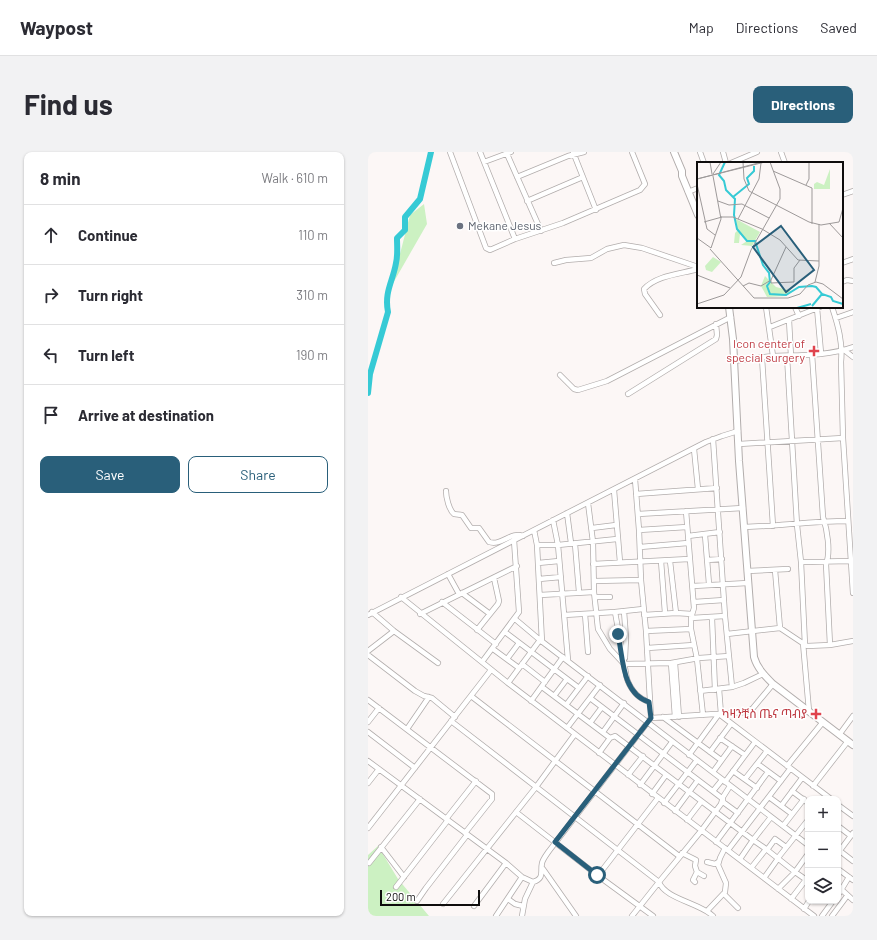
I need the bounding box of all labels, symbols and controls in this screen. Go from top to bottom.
text: Waypost [20,16,93,39]
text: Map [689,19,714,36]
text: Directions [736,19,798,36]
text: Saved [820,19,857,36]
button: Directions [753,86,853,123]
text: Find us [24,87,113,121]
inset map [697,162,843,308]
text: 8 min [40,168,80,188]
text: Walk · 610 m [261,170,328,186]
place label: Mekane Jesus [468,218,542,232]
marker: Mekane Jesus [455,221,465,231]
icon: ahead [40,224,62,246]
text: Continue [78,226,138,244]
text: 110 m [298,227,328,243]
icon: right [40,284,62,306]
text: Turn right [78,286,143,304]
text: 310 m [296,287,328,303]
place label: Icon center of special surgery [726,336,805,364]
icon: left [40,344,62,366]
marker: Icon center of special surgery [808,345,820,357]
text: Turn left [78,346,134,364]
text: 190 m [296,347,328,363]
icon: arrive [40,404,62,426]
text: Arrive at destination [78,406,214,424]
button: Save [40,456,180,493]
button: Share [188,456,328,493]
route end [609,625,627,643]
place label: ካዛንቺስ ጤና ጣብያ [722,706,807,720]
marker: ካዛንቺስ ጤና ጣብያ [810,708,822,720]
map controls [805,796,841,904]
button: + [805,796,841,832]
button: − [805,832,841,868]
route start [588,866,606,884]
button: layers [805,868,841,904]
scale bar [380,888,480,907]
text: 200 m [386,890,416,903]

